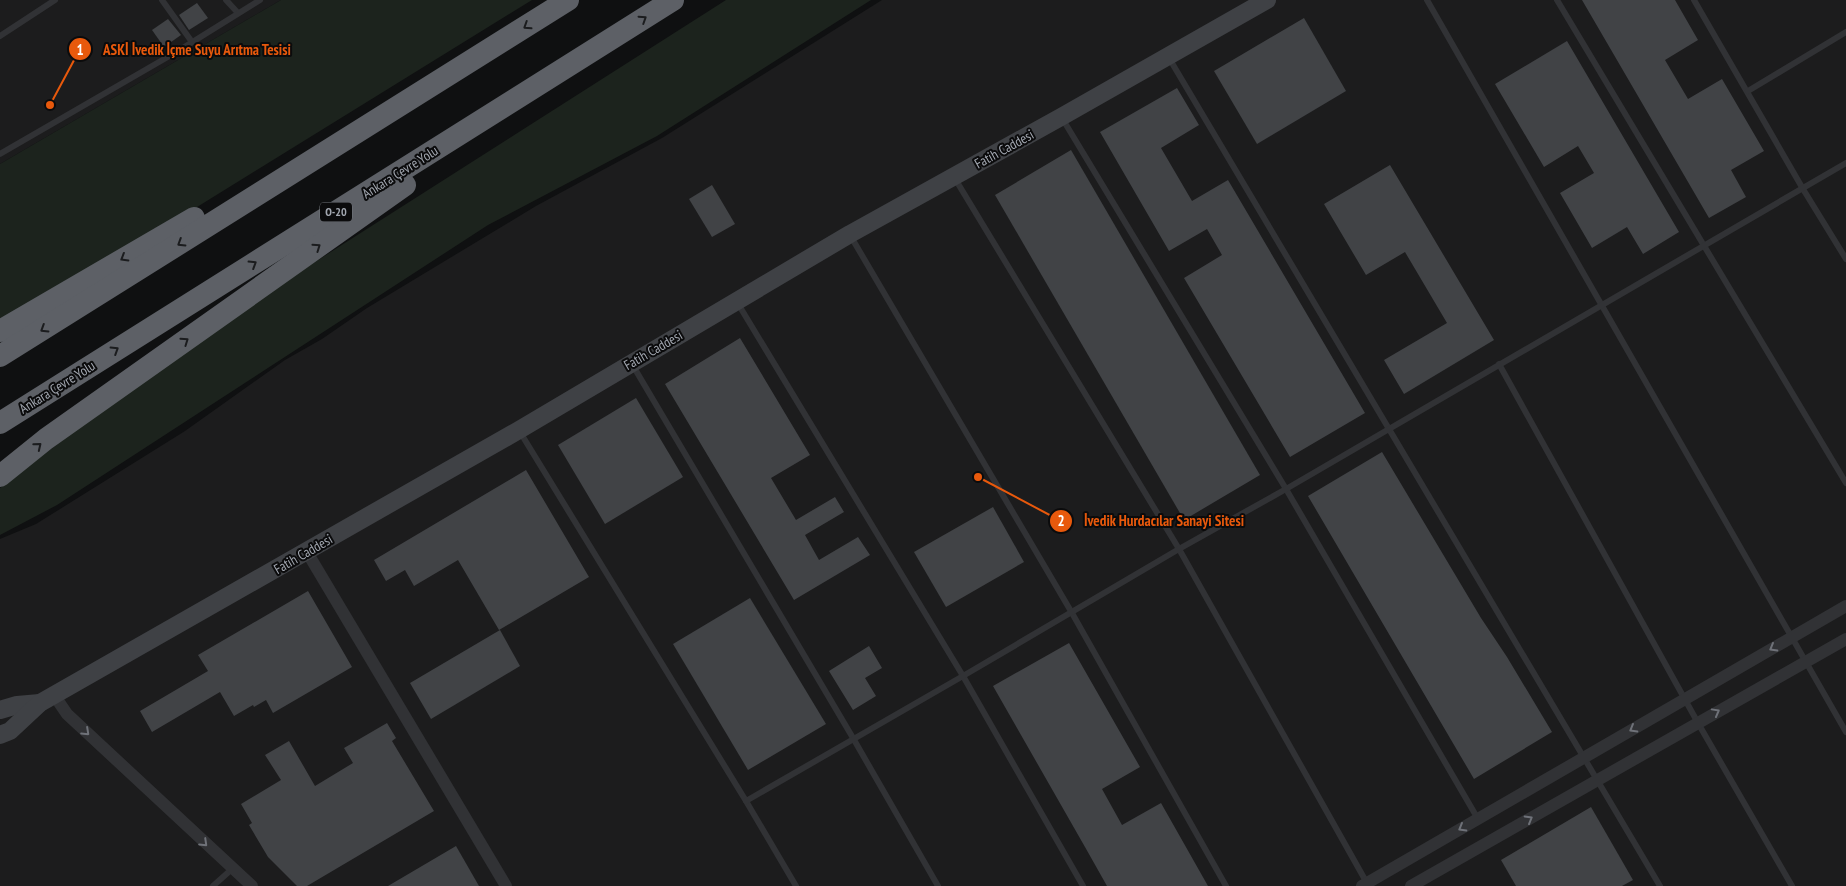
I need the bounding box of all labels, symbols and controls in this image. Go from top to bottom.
one-way arrow [637,16,646,25]
one-way arrow [523,20,532,30]
callout: ASKİ İvedik İçme Suyu Arıtma Tesisi [67,34,301,64]
text: 1 [76,40,84,59]
text: ASKİ İvedik İçme Suyu Arıtma Tesisi [102,40,291,59]
street label: Fatih Caddesi [971,125,1037,173]
street label: Ankara Çevre Yolu [359,142,441,202]
road number: O-20 [320,202,352,222]
one-way arrow [178,236,187,246]
one-way arrow [312,244,321,253]
one-way arrow [121,251,130,261]
one-way arrow [248,260,257,270]
one-way arrow [40,323,49,332]
street label: Fatih Caddesi [620,326,686,374]
one-way arrow [179,338,189,347]
one-way arrow [110,347,119,357]
street label: Ankara Çevre Yolu [16,357,98,417]
one-way arrow [32,443,41,451]
callout: İvedik Hurdacılar Sanayi Sitesi [1049,506,1254,536]
text: 2 [1057,511,1065,530]
text: İvedik Hurdacılar Sanayi Sitesi [1084,511,1244,530]
street label: Fatih Caddesi [270,530,336,578]
one-way arrow [1770,642,1779,652]
one-way arrow [1711,708,1720,718]
one-way arrow [1629,723,1638,733]
one-way arrow [80,726,89,735]
one-way arrow [1524,815,1533,825]
one-way arrow [1458,822,1467,832]
one-way arrow [199,837,208,846]

